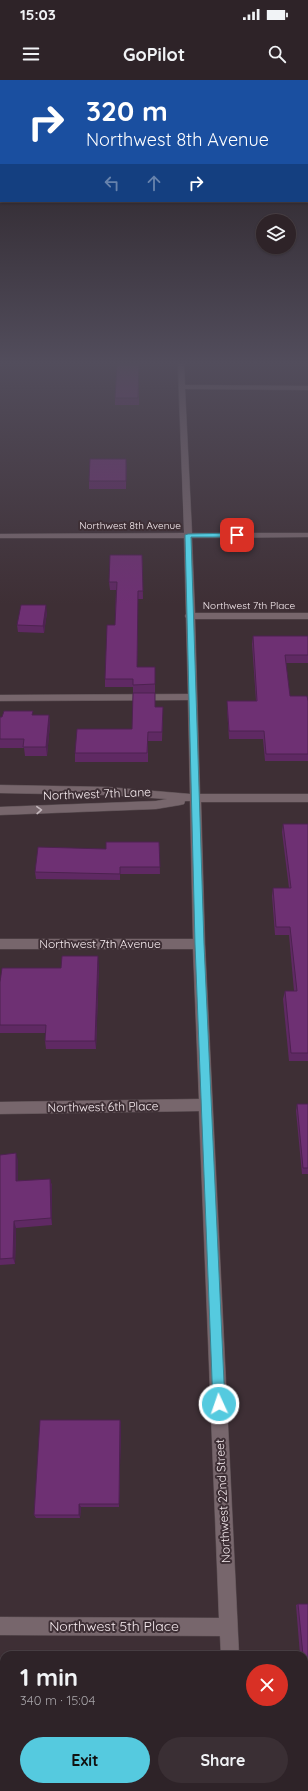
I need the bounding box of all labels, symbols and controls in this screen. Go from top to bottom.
text: 15:03 [20,5,56,24]
icon: menu [20,43,42,65]
text: GoPilot [123,43,185,66]
icon: search [266,43,288,65]
text: 320 m [86,93,168,128]
icon: right [20,96,72,148]
text: Northwest 8th Avenue [86,128,269,151]
icon: left [101,172,123,194]
icon: ahead [143,172,165,194]
icon: right [185,172,207,194]
map controls [256,214,296,254]
button: layers [256,214,296,254]
pin [220,518,254,552]
street label: Northwest 8th Avenue [79,519,181,532]
icon: arrive [226,524,248,546]
street label: Northwest 7th Place [203,599,295,612]
street label: Northwest 7th Lane [43,784,151,803]
one-way arrow [36,805,42,814]
street label: Northwest 7th Avenue [39,936,161,951]
street label: Northwest 6th Place [47,1098,159,1115]
position arrow [198,1383,240,1425]
street label: Northwest 22nd Street [212,1439,233,1563]
street label: Northwest 5th Place [49,1617,179,1635]
text: 1 min [20,1662,78,1692]
button: close [246,1664,288,1706]
text: 340 m · 15:04 [20,1692,95,1708]
button: Exit [20,1737,150,1783]
button: Share [158,1737,288,1783]

